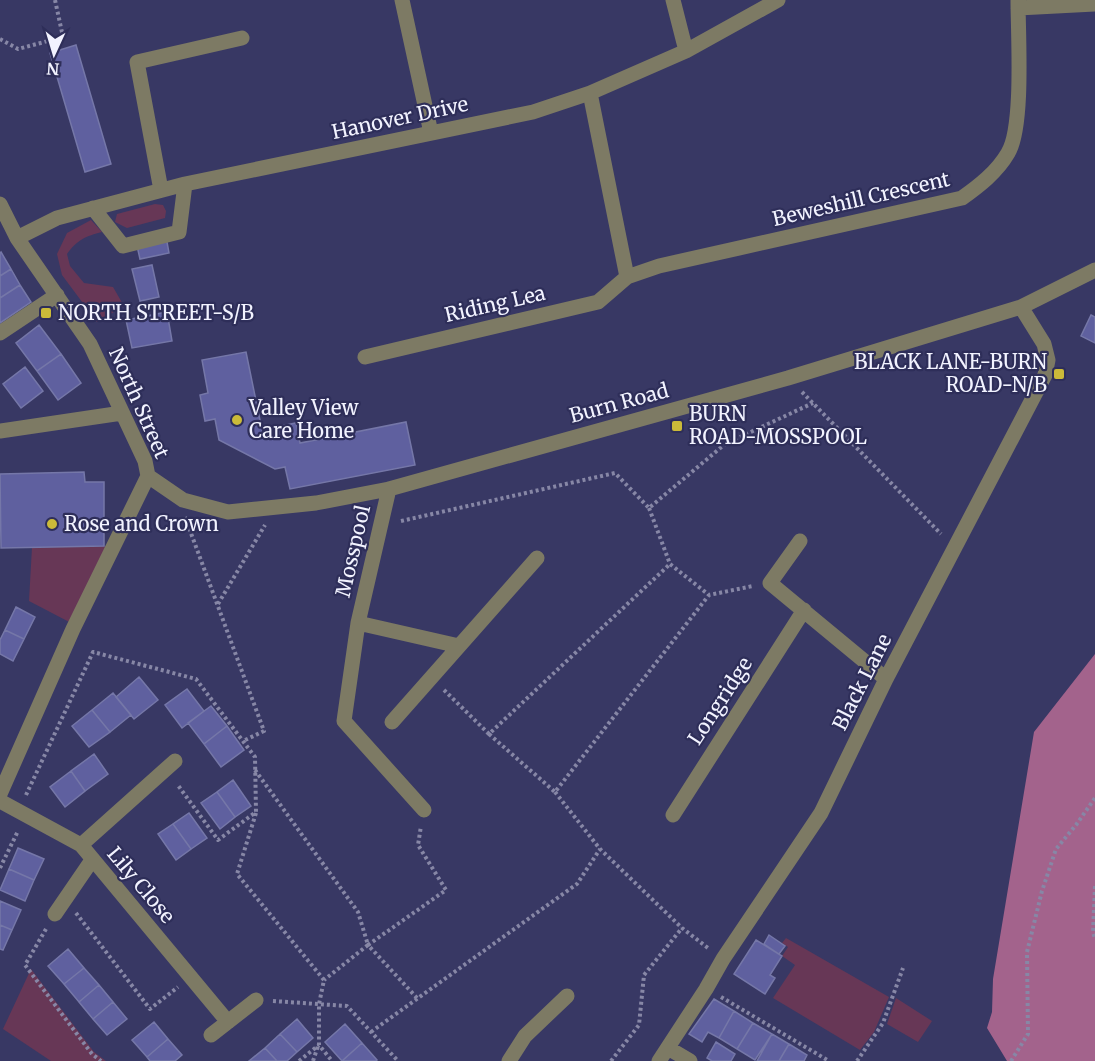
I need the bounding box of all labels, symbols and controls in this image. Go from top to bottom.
north arrow [24,24,84,84]
text: N [46,59,60,79]
street label: Hanover Drive [329,91,470,144]
street label: Beweshill Crescent [770,166,952,231]
street label: Riding Lea [442,280,548,327]
place label: NORTH STREET-S/B [58,300,254,325]
marker: NORTH STREET-S/B [39,306,53,320]
street label: North Street [104,343,175,462]
place label: BLACK LANE-BURN ROAD-N/B [854,349,1048,397]
marker: BLACK LANE-BURN ROAD-N/B [1052,367,1066,381]
street label: Burn Road [567,377,671,428]
place label: Valley View Care Home [248,395,360,443]
place label: BURN ROAD-MOSSPOOL [689,401,867,449]
marker: Valley View Care Home [230,413,244,427]
marker: BURN ROAD-MOSSPOOL [670,419,684,433]
street label: Mosspool [330,503,375,599]
place label: Rose and Crown [64,511,219,536]
marker: Rose and Crown [45,517,59,531]
street label: Black Lane [827,629,897,734]
street label: Longridge [682,652,757,749]
street label: Lily Close [102,841,181,928]

